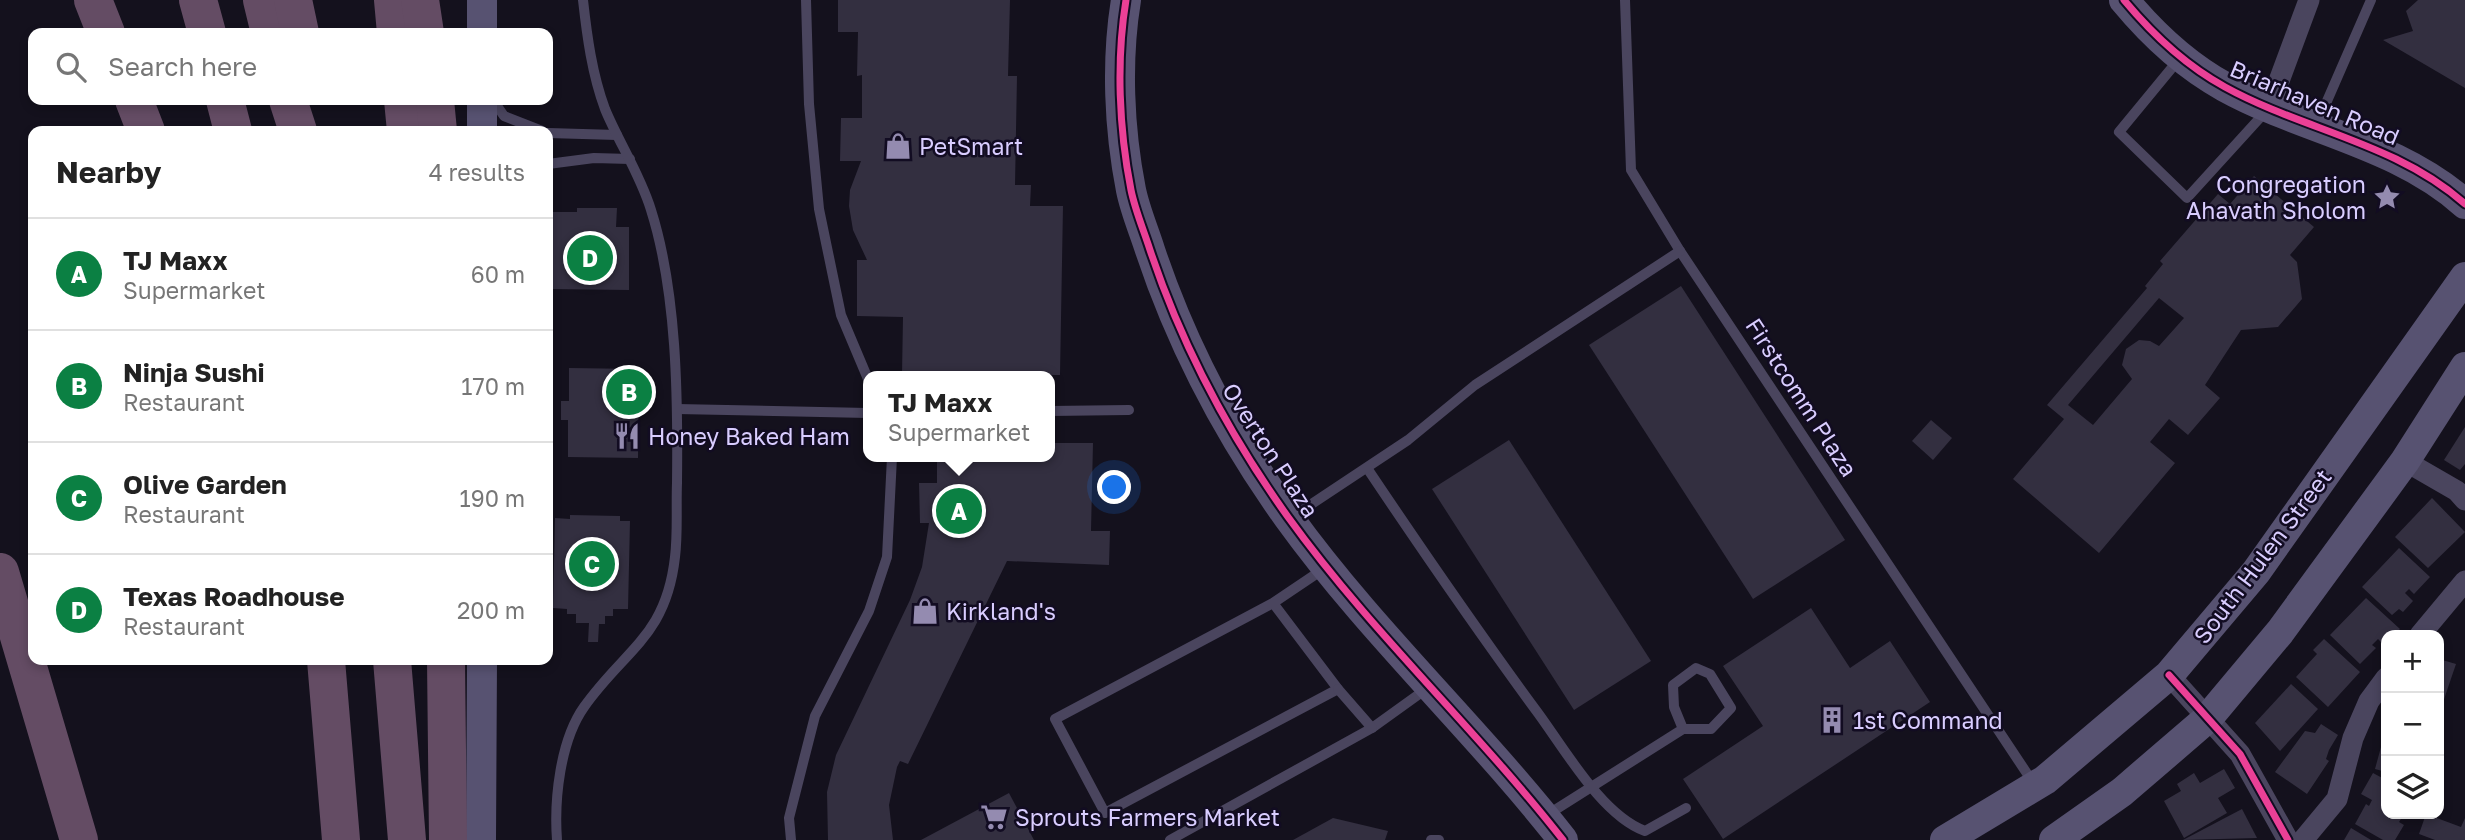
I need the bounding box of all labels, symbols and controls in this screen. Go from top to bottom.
search box [28,28,553,105]
icon: search [52,48,90,86]
text: Search here [108,51,257,82]
street label: Briarhaven Road [2226,54,2404,150]
shop icon: PetSmart [883,131,913,161]
place label: PetSmart [919,132,1023,160]
text: Nearby [56,154,161,190]
text: 4 results [429,158,525,186]
place label: Congregation Ahavath Sholom [2186,170,2366,224]
place icon: Congregation Ahavath Sholom [2372,182,2402,212]
pin: D [567,232,613,284]
text: TJ Maxx [123,245,228,276]
text: A [71,260,87,288]
text: 60 m [471,260,525,288]
text: Supermarket [123,276,266,304]
street label: Firstcomm Plaza [1740,313,1864,481]
text: Ninja Sushi [123,357,265,388]
pin: B [606,366,652,418]
popup [863,371,1055,462]
text: B [71,372,87,400]
text: 170 m [461,372,525,400]
street label: Overton Plaza [1217,377,1325,523]
text: TJ Maxx [888,387,992,418]
text: Restaurant [123,388,245,416]
text: Supermarket [888,418,1030,446]
restaurant icon: Honey Baked Ham [612,421,642,451]
place label: Honey Baked Ham [648,422,850,450]
street label: South Hulen Street [2187,463,2337,649]
text: Olive Garden [123,469,287,500]
your location [1097,470,1131,504]
text: C [71,484,87,512]
text: 190 m [460,484,525,512]
pin: A [936,485,982,537]
text: Restaurant [123,500,245,528]
pin: C [569,538,615,590]
text: Texas Roadhouse [123,581,345,612]
text: D [71,596,87,624]
text: 200 m [457,596,525,624]
shop icon: Kirkland's [910,596,940,626]
place label: Kirkland's [946,597,1056,625]
text: Restaurant [123,612,245,640]
map controls [2381,630,2444,819]
button: + [2381,630,2444,693]
button: − [2381,693,2444,756]
building icon: 1st Command [1817,705,1847,735]
place label: 1st Command [1853,706,2003,734]
button: layers [2381,756,2444,819]
supermarket icon: Sprouts Farmers Market [979,802,1009,832]
place label: Sprouts Farmers Market [1015,803,1280,831]

